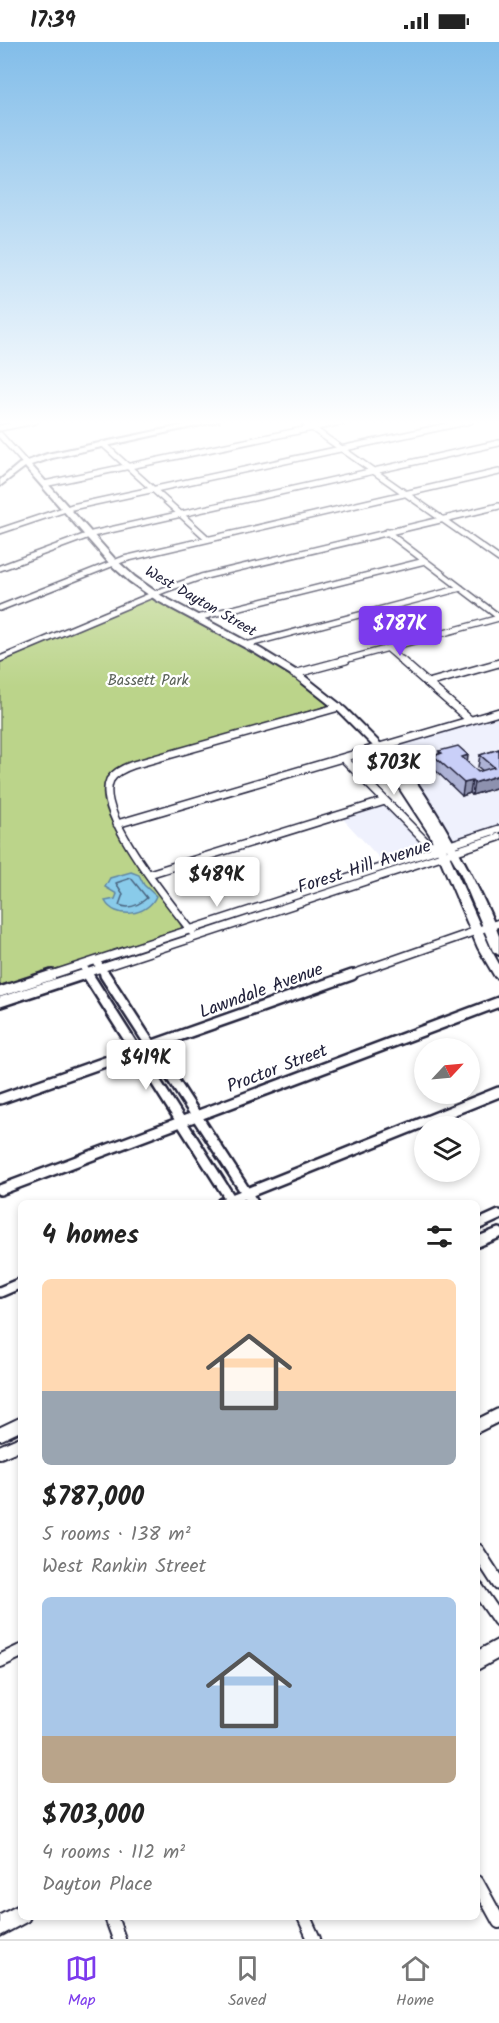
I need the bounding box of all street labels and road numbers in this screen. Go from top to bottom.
street label: West Dayton Street [140,560,261,644]
street label: Forest Hill Avenue [294,832,435,903]
street label: Lawndale Avenue [195,956,328,1027]
street label: Proctor Street [223,1037,333,1102]

